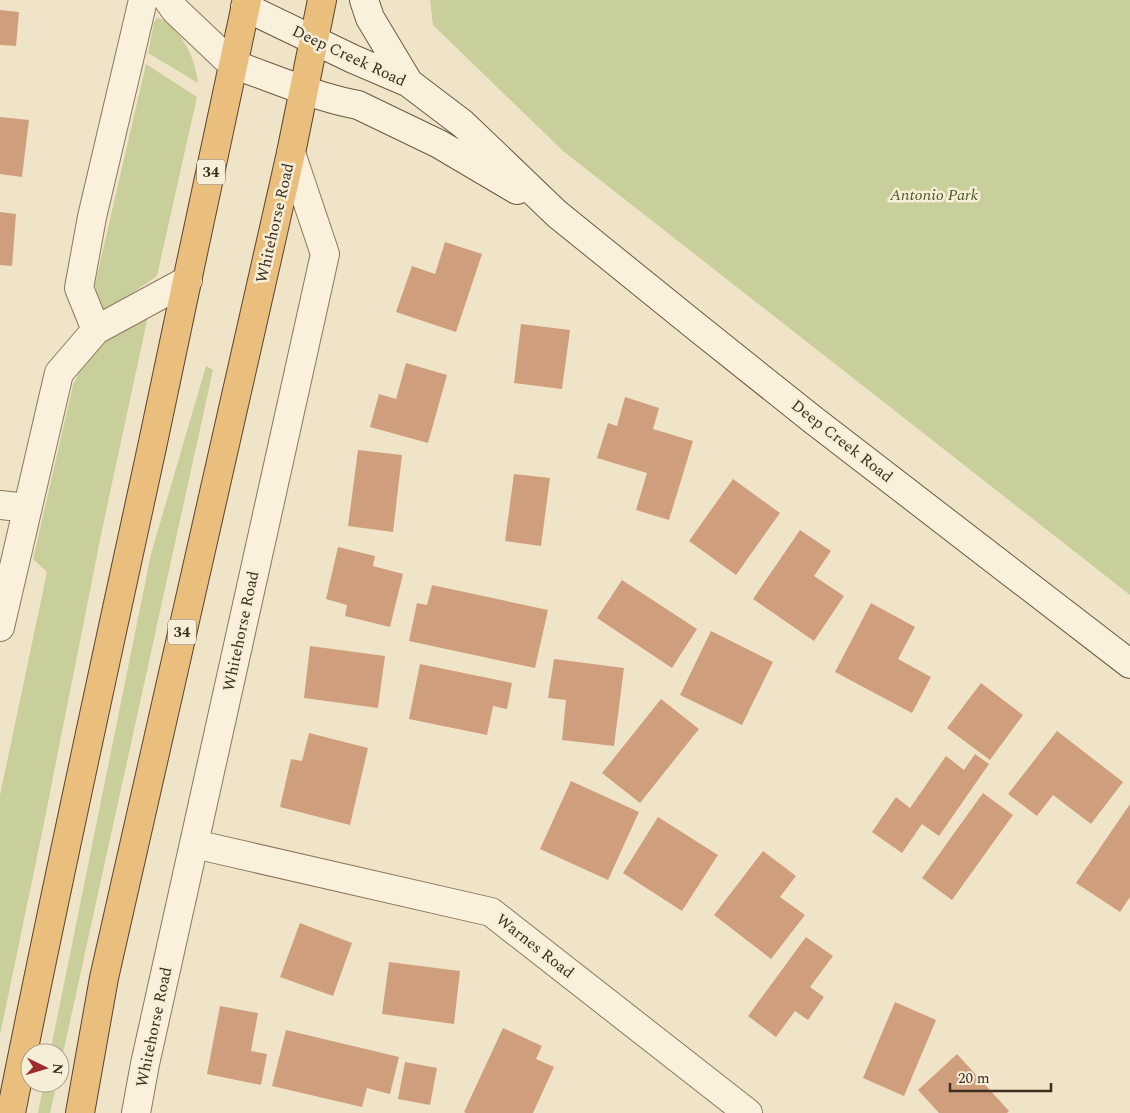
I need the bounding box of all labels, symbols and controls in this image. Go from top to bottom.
street label: Deep Creek Road [288,19,410,93]
road number: 34 [197,160,225,184]
street label: Whitehorse Road [250,161,300,285]
park label: Antonio Park [889,183,979,207]
street label: Deep Creek Road [786,394,898,488]
street label: Whitehorse Road [217,569,265,693]
road number: 34 [168,620,196,644]
street label: Warnes Road [491,908,579,984]
street label: Whitehorse Road [130,965,178,1089]
north arrow [20,1043,70,1093]
scale bar [950,1060,1051,1092]
text: N [46,1062,68,1076]
text: 20 m [958,1067,990,1090]

